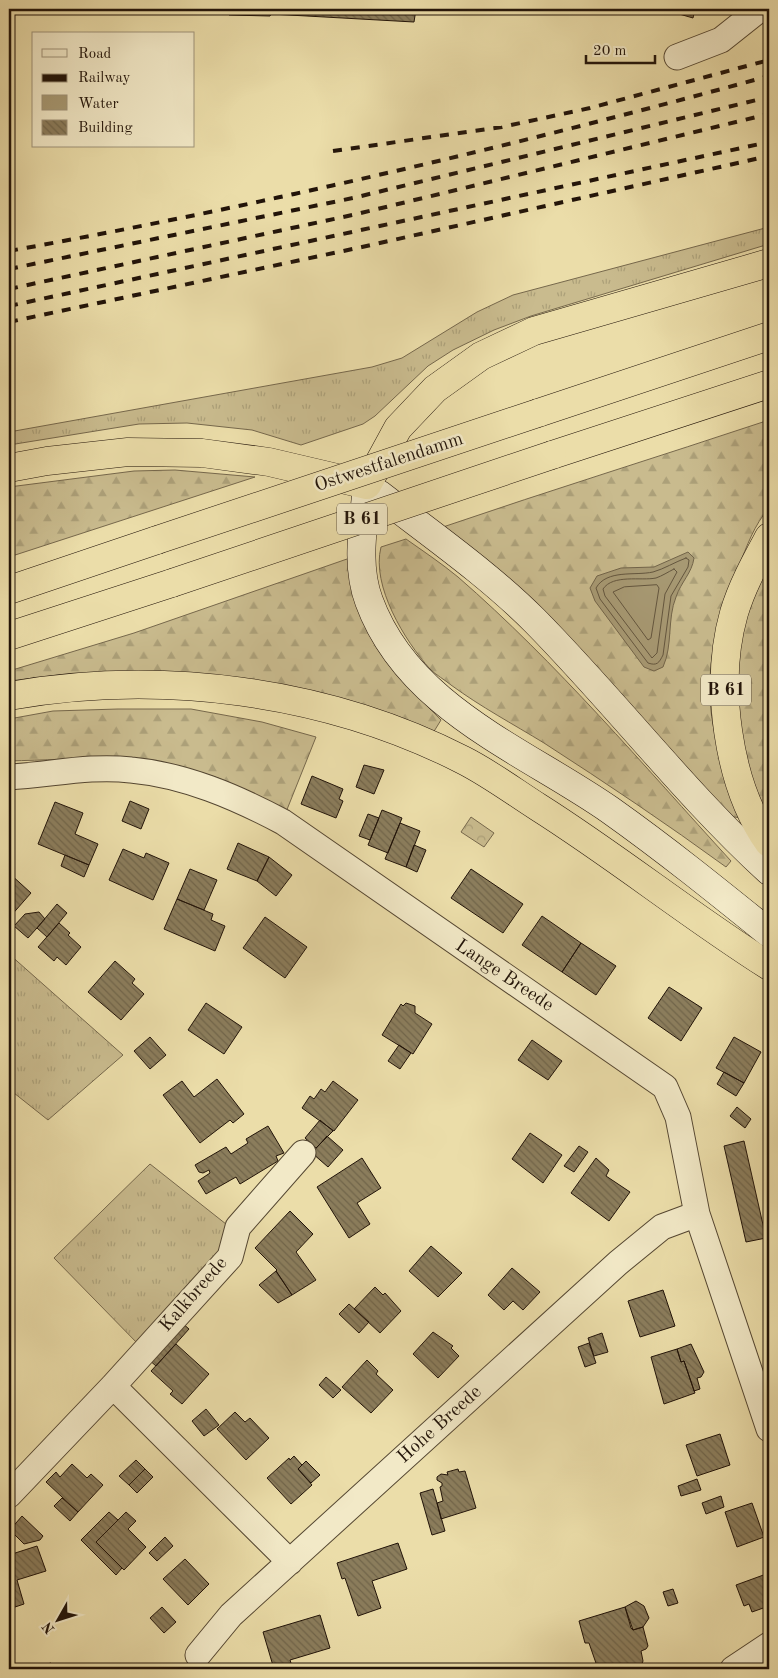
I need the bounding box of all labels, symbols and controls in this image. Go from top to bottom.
legend [32,32,195,148]
scale bar [586,32,654,64]
text: 20 m [593,44,627,59]
text: Road [78,47,112,62]
text: Railway [78,71,131,86]
text: Water [78,97,119,112]
text: Building [78,121,133,136]
street label: Ostwestfalendamm [312,430,466,496]
road number: B 61 [337,504,387,534]
road number: B 61 [701,674,751,706]
street label: Lange Breede [452,936,556,1016]
street label: Kalkbreede [157,1254,231,1336]
street label: Hohe Breede [394,1383,486,1467]
north arrow [32,1596,82,1646]
text: N [40,1619,57,1636]

